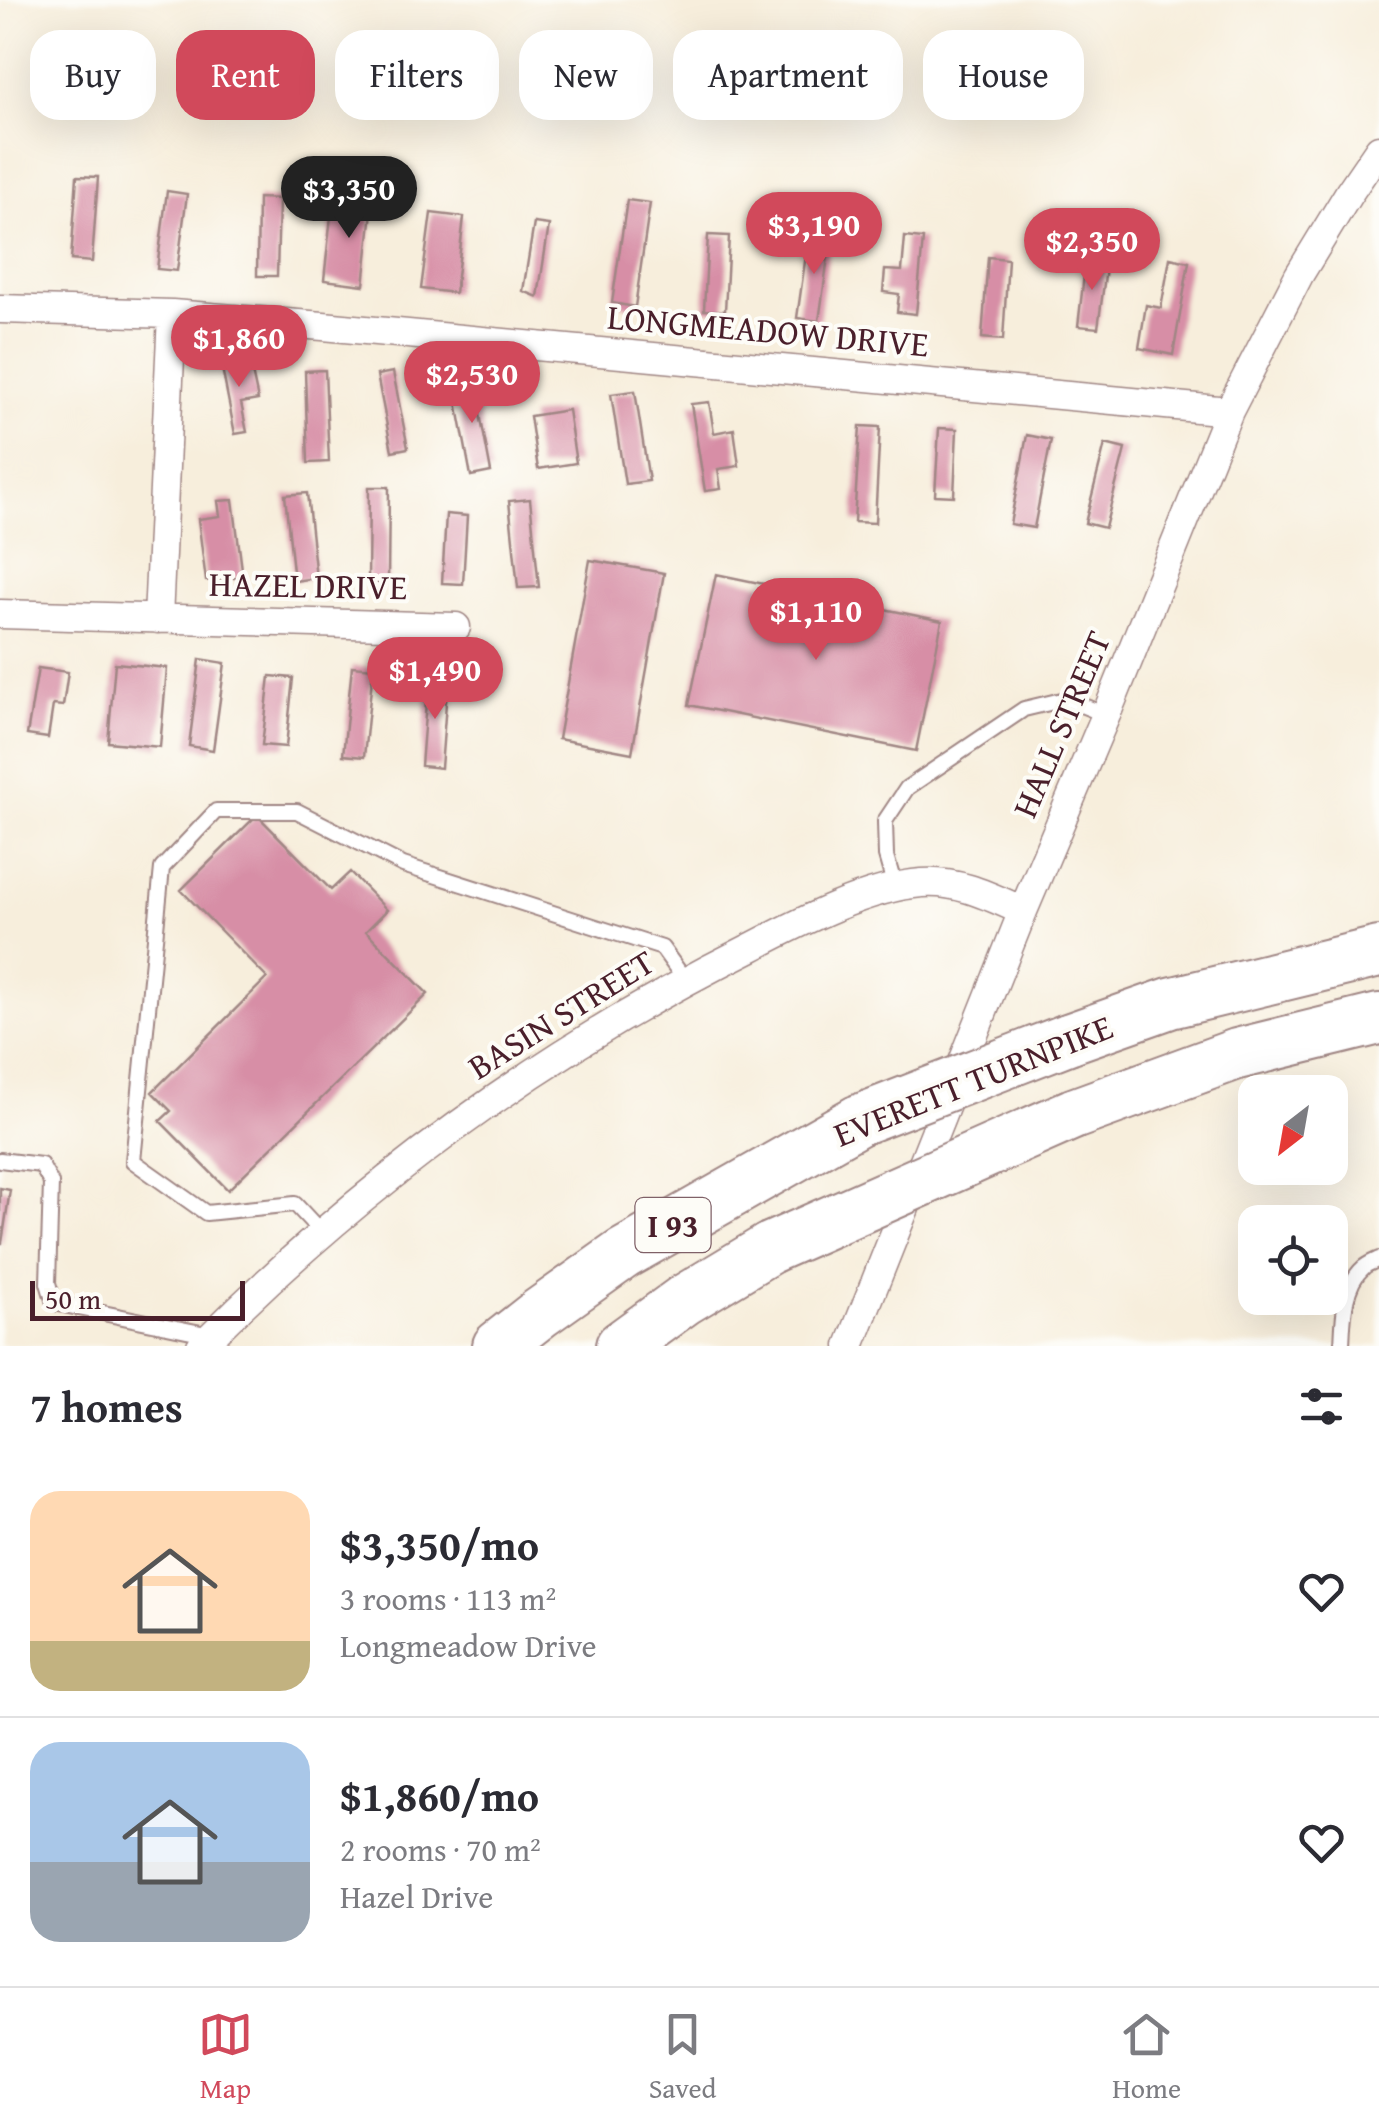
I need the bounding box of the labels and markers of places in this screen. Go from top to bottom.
pin: $3,350 [268,156,430,241]
pin: $3,190 [733,192,895,277]
pin: $2,350 [1011,208,1173,293]
pin: $1,860 [158,305,320,390]
pin: $2,530 [391,341,553,426]
pin: $1,110 [735,578,897,663]
pin: $1,490 [354,637,516,722]

